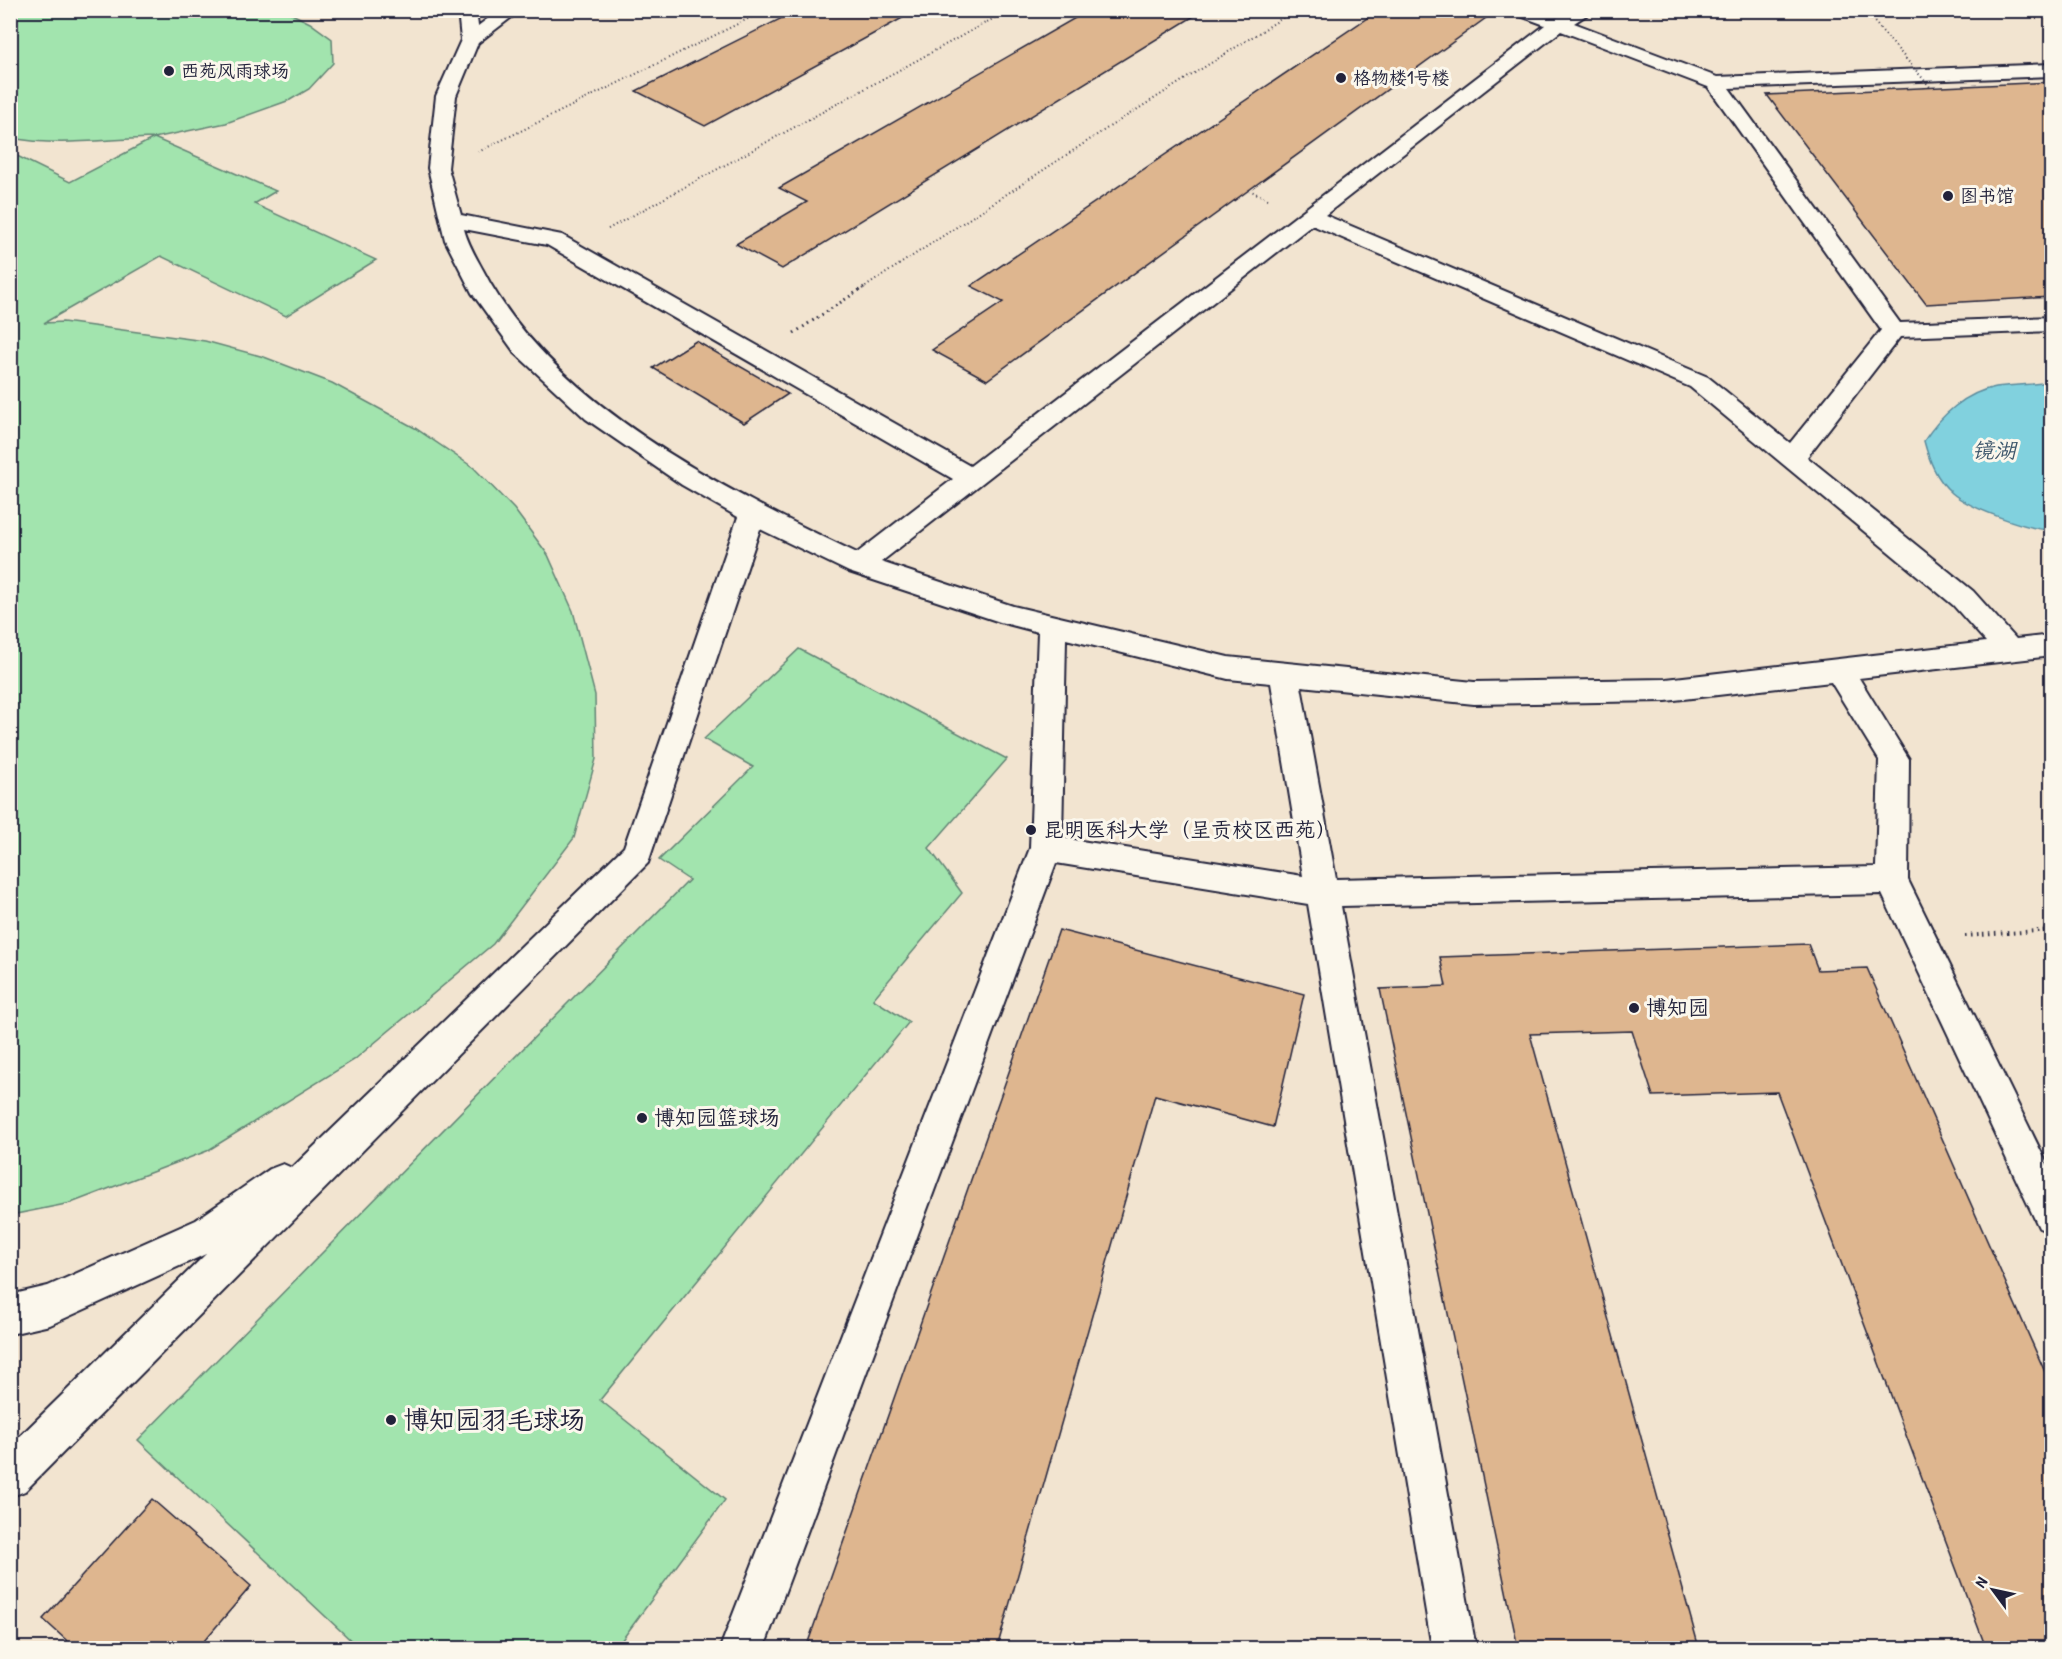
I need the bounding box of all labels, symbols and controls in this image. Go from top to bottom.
place label: 西苑风雨球场 [181,58,289,83]
marker: 西苑风雨球场 [162,64,176,78]
place label: 格物楼1号楼 [1353,65,1450,90]
marker: 格物楼1号楼 [1334,71,1348,85]
place label: 图书馆 [1960,183,2014,208]
marker: 图书馆 [1941,189,1955,203]
water label: 镜湖 [1972,435,2018,465]
place label: 昆明医科大学（呈贡校区西苑） [1043,815,1337,844]
marker: 昆明医科大学（呈贡校区西苑） [1024,823,1038,837]
place label: 博知园 [1646,993,1709,1022]
marker: 博知园 [1627,1001,1641,1015]
place label: 博知园篮球场 [654,1103,780,1132]
marker: 博知园篮球场 [635,1111,649,1125]
place label: 博知园羽毛球场 [403,1402,585,1437]
marker: 博知园羽毛球场 [384,1413,398,1427]
north arrow [1963,1560,2023,1620]
text: N [1969,1572,1992,1591]

